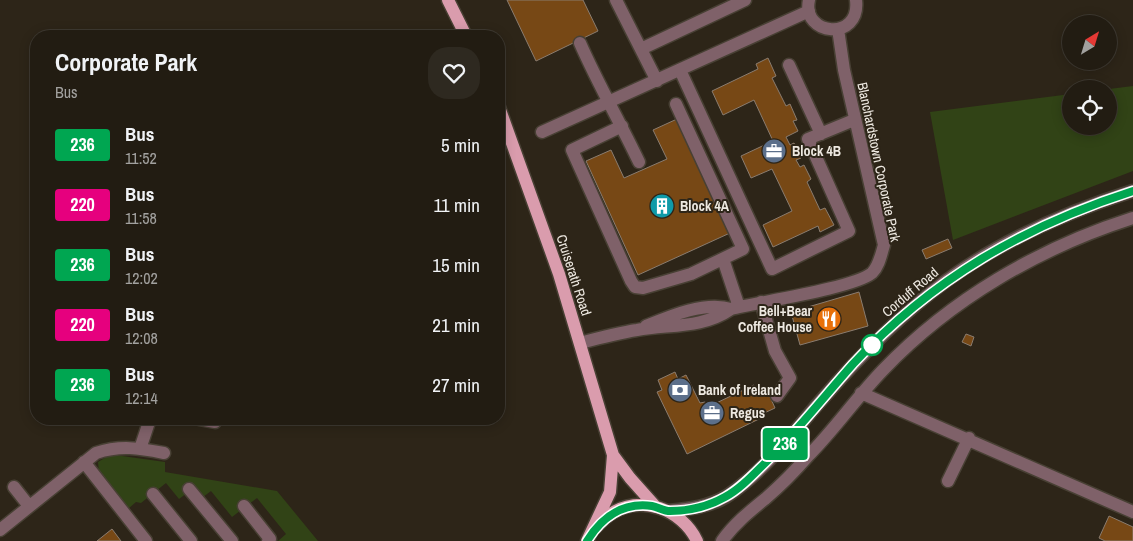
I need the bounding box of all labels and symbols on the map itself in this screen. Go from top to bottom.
north arrow [1062,15,1118,70]
street label: Blanchardstown Corporate Park [853,81,905,244]
office icon: Block 4B [761,138,787,164]
place label: Block 4B [792,142,841,160]
building icon: Block 4A [649,193,675,219]
place label: Block 4A [680,197,730,215]
street label: Cruiserath Road [552,232,596,318]
street label: Corduff Road [878,263,942,321]
place label: Bell+Bear Coffee House [738,302,813,336]
restaurant icon: Bell+Bear Coffee House [816,306,842,332]
unlabelled marker [861,334,883,356]
bank icon: Bank of Ireland [667,377,693,403]
place label: Bank of Ireland [698,381,781,399]
office icon: Regus [699,400,725,426]
place label: Regus [730,404,765,422]
line badge: 236 [756,428,814,460]

